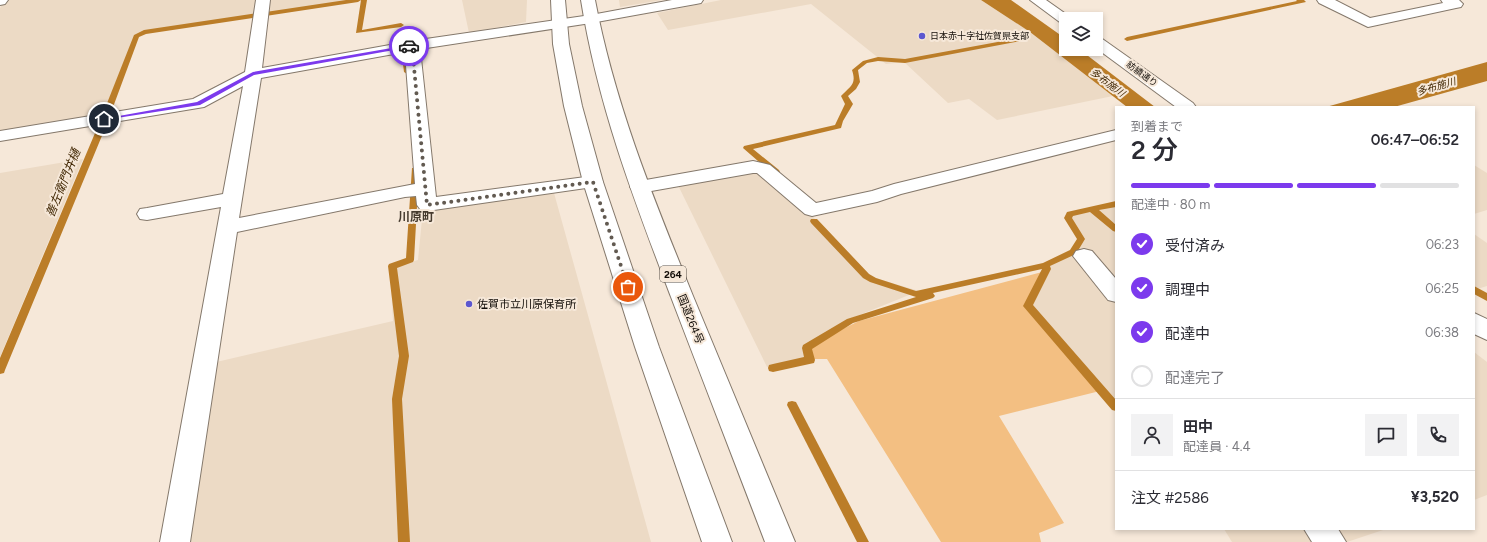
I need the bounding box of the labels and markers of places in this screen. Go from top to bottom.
place label: 日本赤十字社佐賀県支部 [930,30,1029,41]
marker: 日本赤十字社佐賀県支部 [917,31,927,41]
pin [87,102,121,136]
pin [611,270,645,304]
place label: 佐賀市立川原保育所 [477,298,577,311]
marker: 佐賀市立川原保育所 [464,299,474,309]

